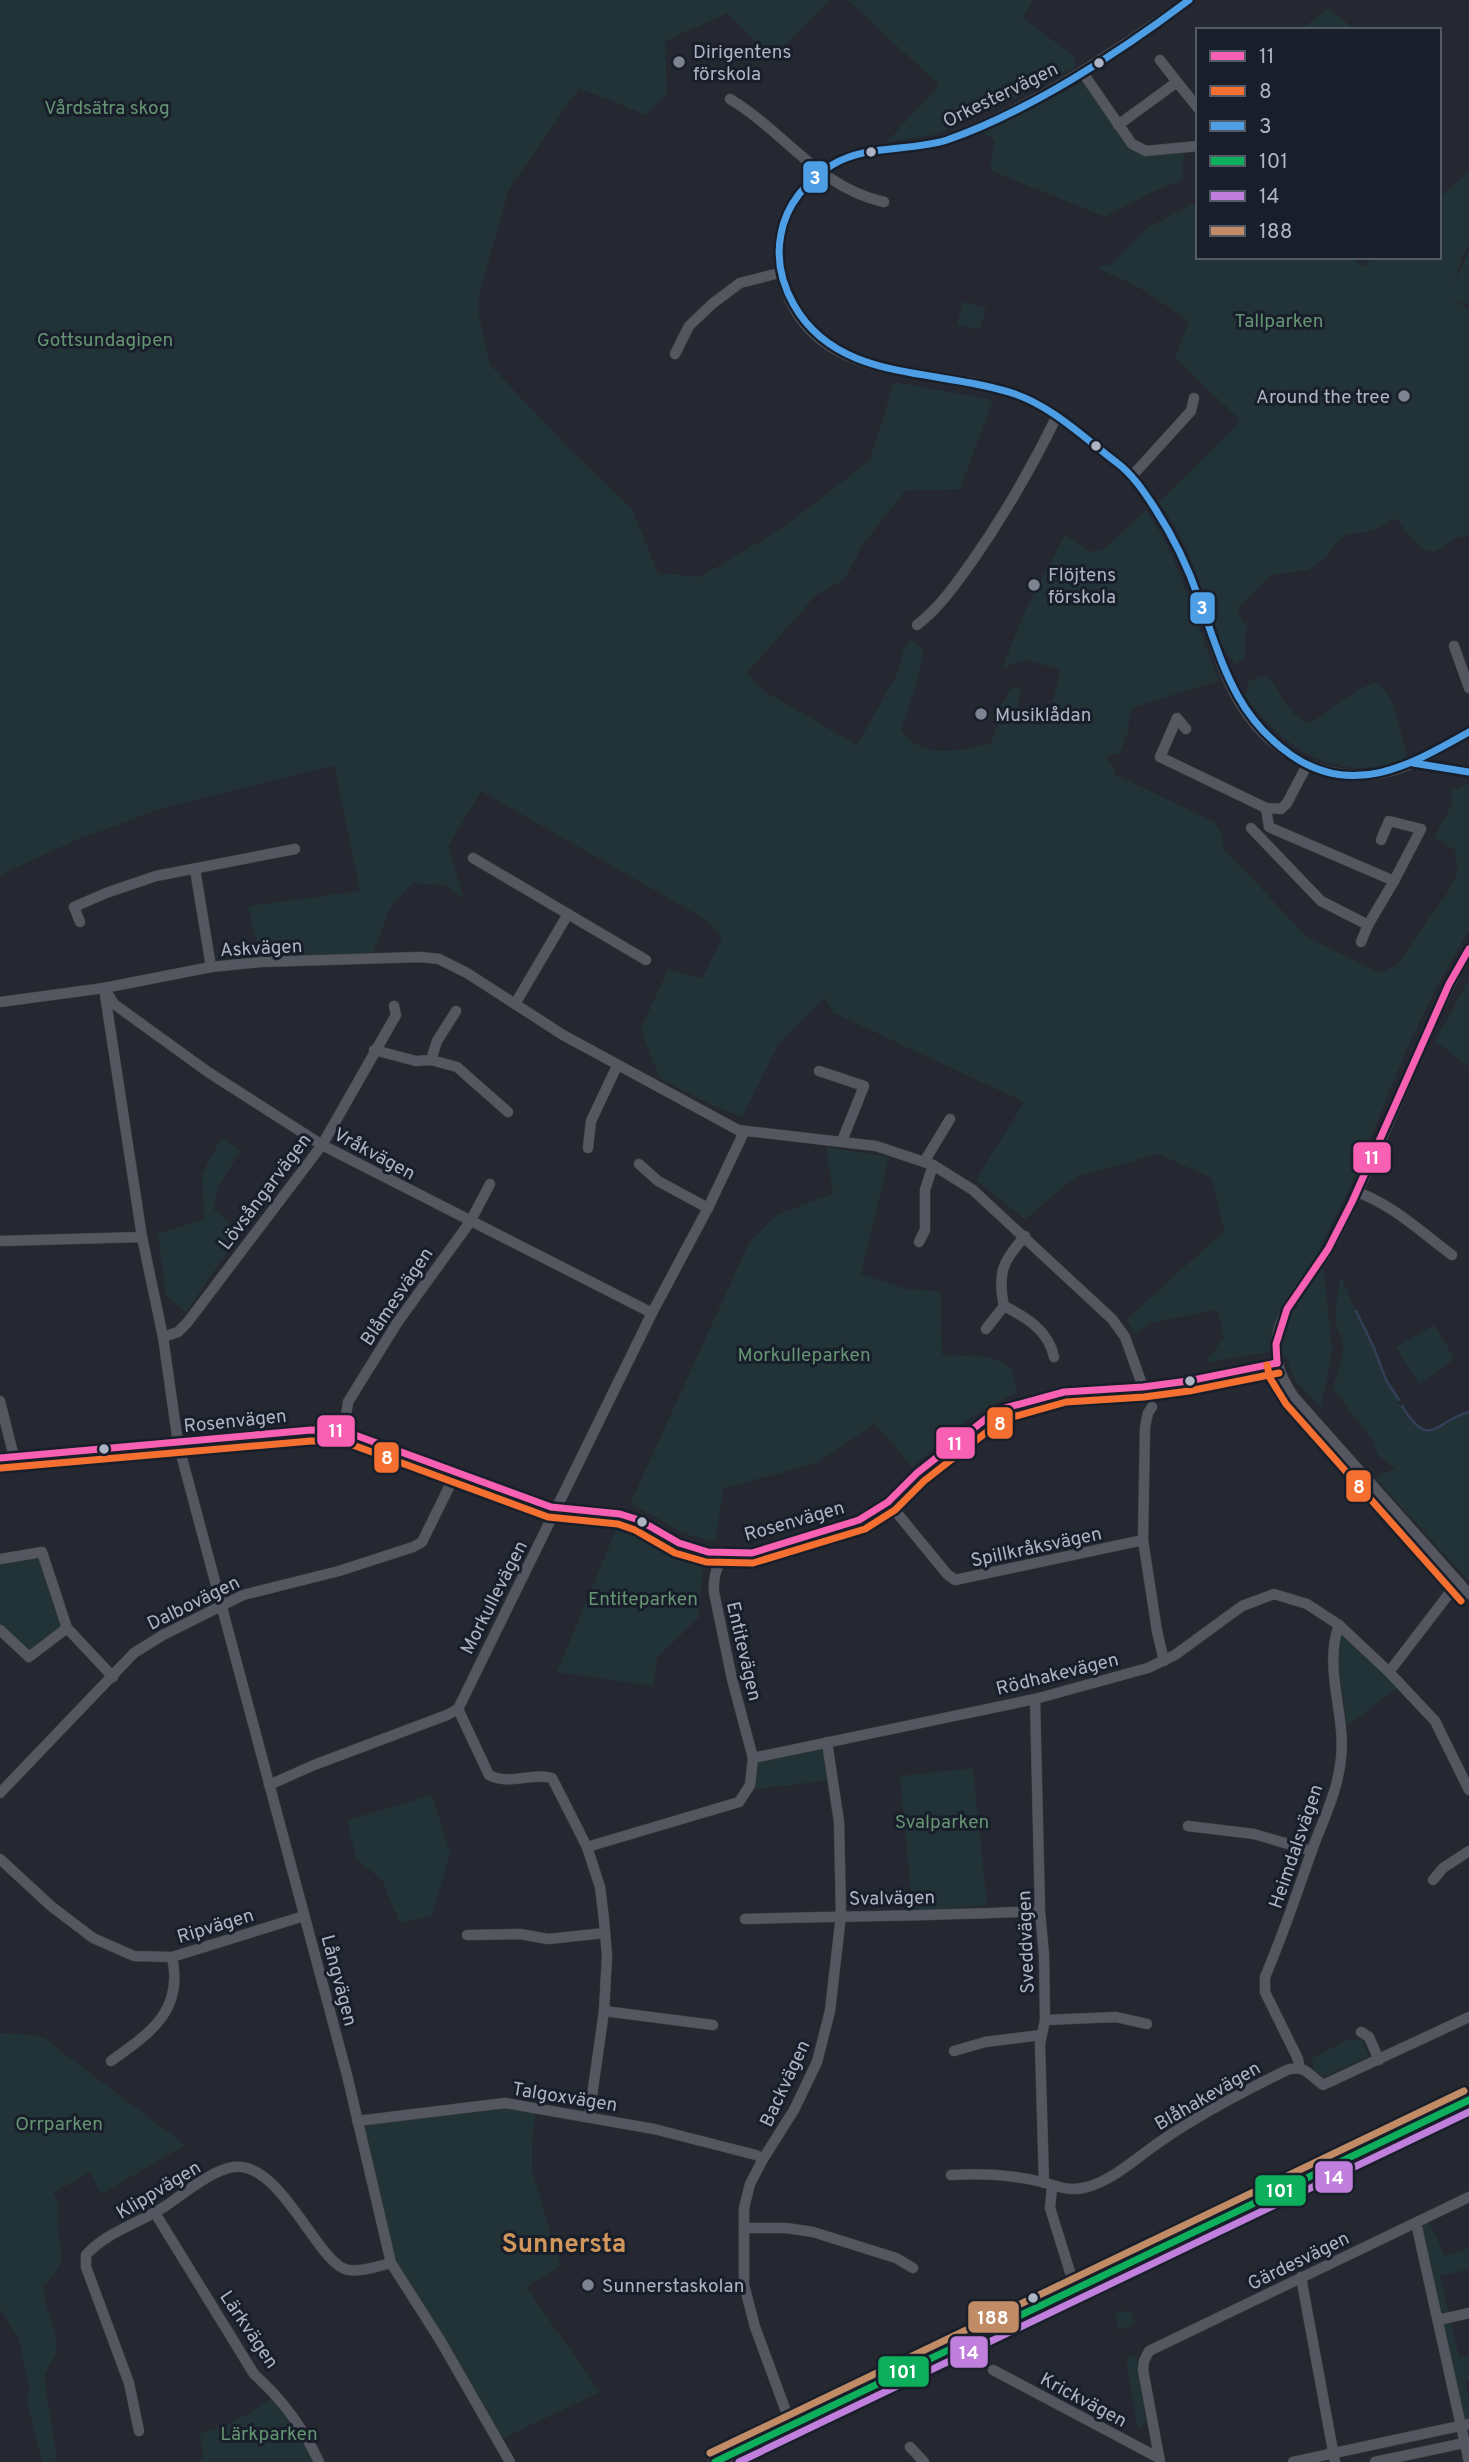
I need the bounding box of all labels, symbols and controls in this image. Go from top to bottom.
legend [1196,28,1441,259]
place label: Dirigentens förskola [693,41,791,87]
text: 11 [1259,44,1275,71]
marker: Dirigentens förskola [671,54,687,70]
unlabelled marker [1092,56,1106,70]
street label: Orkestervägen [939,57,1063,134]
text: 8 [1259,79,1272,106]
park label: Vårdsätra skog [44,97,170,121]
text: 3 [1259,114,1272,141]
unlabelled marker [864,145,878,159]
text: 101 [1259,149,1288,176]
line badge: 3 [802,160,829,194]
text: 3 [809,167,821,191]
text: 14 [1259,184,1279,211]
text: 188 [1259,219,1293,246]
park label: Tallparken [1235,310,1323,334]
park label: Gottsundagipen [37,329,173,353]
place label: Around the tree [1256,386,1390,410]
marker: Around the tree [1396,388,1412,404]
unlabelled marker [1089,439,1103,453]
place label: Flöjtens förskola [1048,564,1116,610]
marker: Flöjtens förskola [1026,577,1042,593]
line badge: 3 [1189,591,1216,625]
text: 3 [1196,597,1208,621]
place label: Musiklådan [995,704,1091,728]
marker: Musiklådan [973,706,989,722]
street label: Askvägen [219,935,303,963]
street label: Vråkvägen [329,1123,419,1186]
street label: Lövsångarvägen [214,1129,317,1255]
line badge: 11 [1352,1141,1392,1174]
text: 11 [1364,1147,1380,1171]
street label: Blåmesvägen [356,1243,439,1351]
park label: Morkulleparken [737,1344,871,1368]
unlabelled marker [1183,1374,1197,1388]
street label: Rosenvägen [183,1405,288,1439]
line badge: 8 [986,1406,1014,1440]
text: 8 [994,1413,1006,1437]
line badge: 11 [316,1414,356,1448]
text: 11 [328,1420,344,1444]
line badge: 11 [935,1426,976,1460]
text: 11 [947,1433,963,1457]
line badge: 8 [373,1441,400,1474]
unlabelled marker [97,1442,111,1456]
text: 8 [381,1447,393,1471]
line badge: 8 [1345,1469,1372,1503]
text: 8 [1353,1476,1365,1500]
street label: Rosenvägen [742,1496,848,1548]
unlabelled marker [635,1515,649,1529]
street label: Spillkråksvägen [969,1522,1104,1574]
street label: Morkullevägen [456,1537,534,1659]
street label: Dalbovägen [144,1571,244,1637]
park label: Entiteparken [588,1588,698,1612]
street label: Entitevägen [720,1599,766,1703]
street label: Rödhakevägen [994,1648,1121,1702]
street label: Heimdalsvägen [1264,1781,1329,1912]
park label: Svalparken [895,1811,989,1835]
street label: Svalvägen [849,1886,935,1912]
street label: Sveddvägen [1013,1890,1041,1994]
street label: Ripvägen [174,1904,257,1950]
street label: Långvägen [314,1932,362,2029]
street label: Backvägen [755,2037,816,2131]
street label: Blåhakevägen [1151,2057,1265,2137]
street label: Talgoxvägen [510,2078,619,2118]
park label: Orrparken [15,2113,103,2137]
street label: Klippvägen [112,2156,206,2225]
line badge: 14 [1314,2160,1354,2194]
text: 14 [1324,2167,1344,2191]
line badge: 101 [1254,2174,1307,2207]
text: 101 [1266,2180,1294,2204]
street label: Gärdesvägen [1244,2227,1354,2297]
district label: Sunnersta [502,2229,626,2262]
place label: Sunnerstaskolan [602,2275,744,2299]
marker: Sunnerstaskolan [580,2277,596,2293]
street label: Lärkvägen [214,2287,283,2374]
unlabelled marker [1026,2291,1040,2305]
line badge: 188 [967,2300,1020,2334]
text: 188 [977,2307,1009,2331]
line badge: 14 [949,2335,989,2369]
text: 14 [959,2342,979,2366]
line badge: 101 [877,2355,930,2388]
text: 101 [889,2361,917,2385]
street label: Krickvägen [1035,2368,1131,2434]
park label: Lärkparken [220,2423,318,2447]

